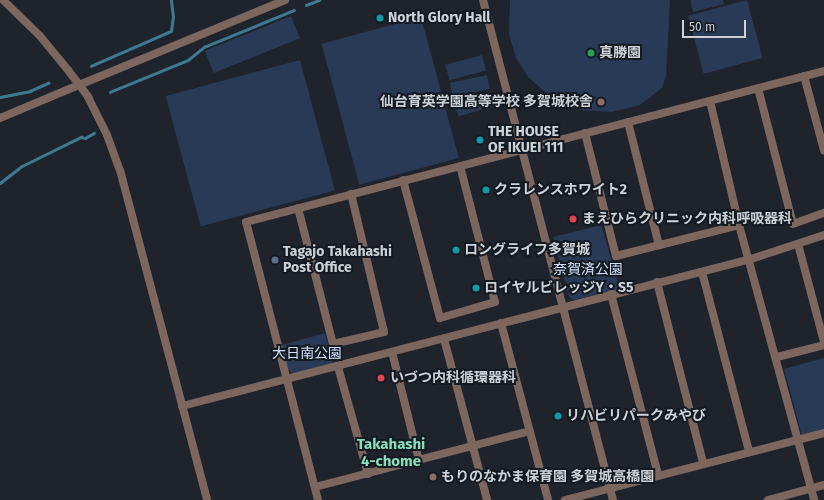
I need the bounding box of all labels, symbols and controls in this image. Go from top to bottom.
place label: North Glory Hall [388,10,491,26]
scale bar [684,12,748,38]
marker: North Glory Hall [375,13,385,23]
text: 50 m [689,20,715,34]
place label: 真勝園 [599,45,641,61]
marker: 真勝園 [586,48,596,58]
place label: 仙台育英学園高等学校 多賀城校舎 [380,94,593,110]
marker: 仙台育英学園高等学校 多賀城校舎 [596,97,606,107]
place label: THE HOUSE OF IKUEI 111 [488,124,564,156]
marker: THE HOUSE OF IKUEI 111 [475,135,485,145]
place label: クラレンスホワイト2 [494,182,627,198]
marker: クラレンスホワイト2 [481,185,491,195]
place label: まえひらクリニック内科呼吸器科 [582,211,792,227]
marker: まえひらクリニック内科呼吸器科 [567,213,579,225]
place label: ロングライフ多賀城 [464,242,590,258]
place label: Tagajo Takahashi Post Office [283,244,392,276]
marker: ロングライフ多賀城 [451,245,461,255]
marker: Tagajo Takahashi Post Office [270,255,280,265]
park label: 奈賀済公園 [553,262,623,278]
place label: ロイヤルビレッジY・S5 [484,280,634,296]
marker: ロイヤルビレッジY・S5 [471,283,481,293]
park label: 大日南公園 [272,346,342,362]
place label: いづつ内科循環器科 [390,370,516,386]
marker: いづつ内科循環器科 [375,372,387,384]
place label: リハビリパークみやび [566,408,706,424]
marker: リハビリパークみやび [553,411,563,421]
district label: Takahashi 4-chome [357,435,425,470]
place label: もりのなかま保育園 多賀城高橋園 [441,469,654,485]
marker: もりのなかま保育園 多賀城高橋園 [428,472,438,482]

